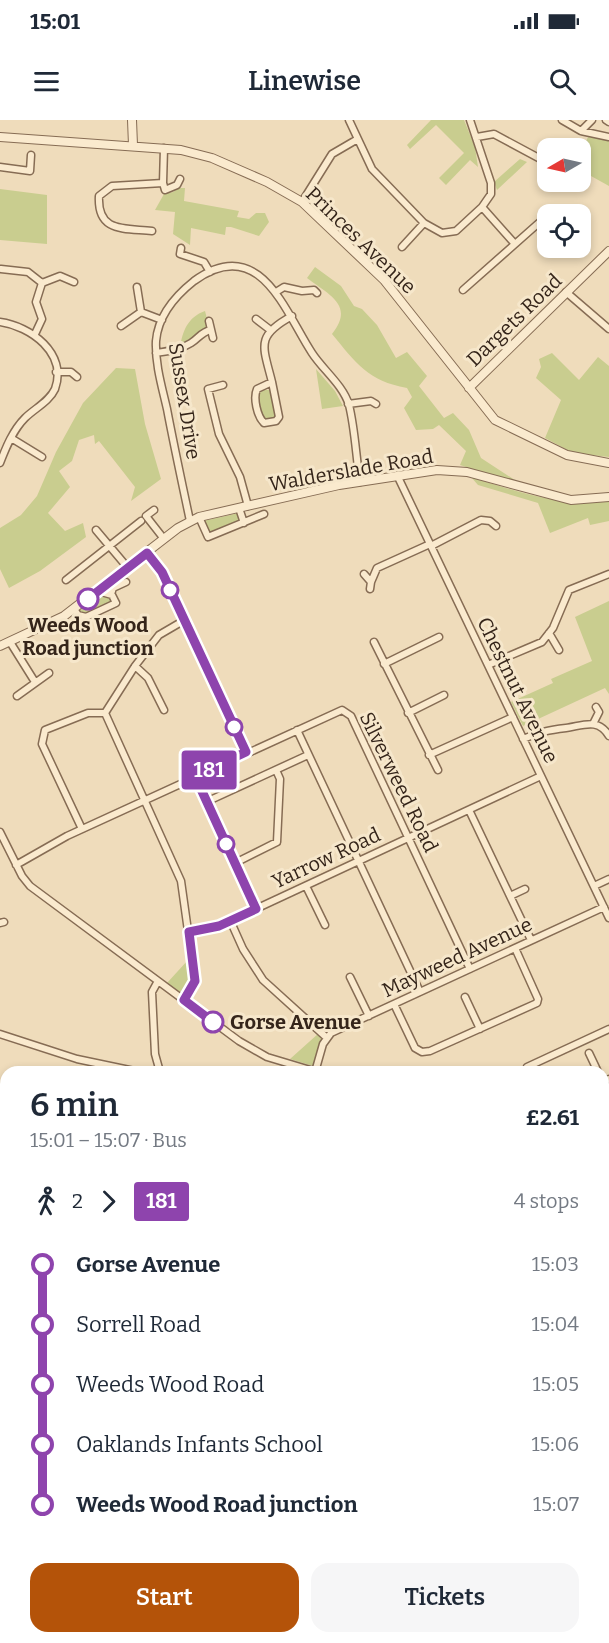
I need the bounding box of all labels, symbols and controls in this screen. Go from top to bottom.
text: 15:01 [30,8,80,35]
icon: menu [30,65,63,98]
text: Linewise [248,65,361,97]
icon: search [546,65,579,98]
north arrow [537,138,591,192]
map controls [537,138,591,258]
street label: Princes Avenue [301,181,421,299]
button: locate [537,204,591,258]
street label: Dargets Road [461,269,567,371]
street label: Sussex Drive [164,341,206,461]
street label: Walderslade Road [267,444,435,496]
unlabelled marker [161,581,179,599]
marker: Weeds Wood Road junction [77,588,99,610]
place label: Weeds Wood Road junction [22,613,154,660]
street label: Chestnut Avenue [472,613,564,767]
street label: Silverweed Road [355,708,443,856]
unlabelled marker [225,718,243,736]
line badge: 181 [174,750,244,790]
text: 181 [194,757,224,783]
street label: Yarrow Road [268,822,384,894]
unlabelled marker [217,835,235,853]
street label: Mayweed Avenue [378,912,536,1002]
place label: Gorse Avenue [230,1010,361,1034]
marker: Gorse Avenue [202,1011,224,1033]
text: 6 min [30,1085,119,1125]
text: £2.61 [526,1104,579,1131]
text: 15:01 – 15:07 · Bus [30,1128,187,1152]
icon: walk [30,1185,63,1218]
icon: forward [92,1185,125,1218]
text: 181 [146,1188,177,1214]
text: 2 [72,1189,83,1213]
text: 4 stops [514,1189,579,1213]
text: Gorse Avenue [76,1251,220,1278]
text: 15:03 [532,1252,579,1276]
text: Sorrell Road [76,1311,201,1338]
text: 15:04 [531,1312,579,1336]
text: Weeds Wood Road [76,1371,264,1398]
text: 15:05 [532,1372,579,1396]
text: Oaklands Infants School [76,1431,323,1458]
text: 15:06 [531,1432,579,1456]
text: Weeds Wood Road junction [76,1491,358,1518]
text: 15:07 [533,1492,579,1516]
button: Start [30,1563,299,1632]
button: Tickets [311,1563,579,1632]

